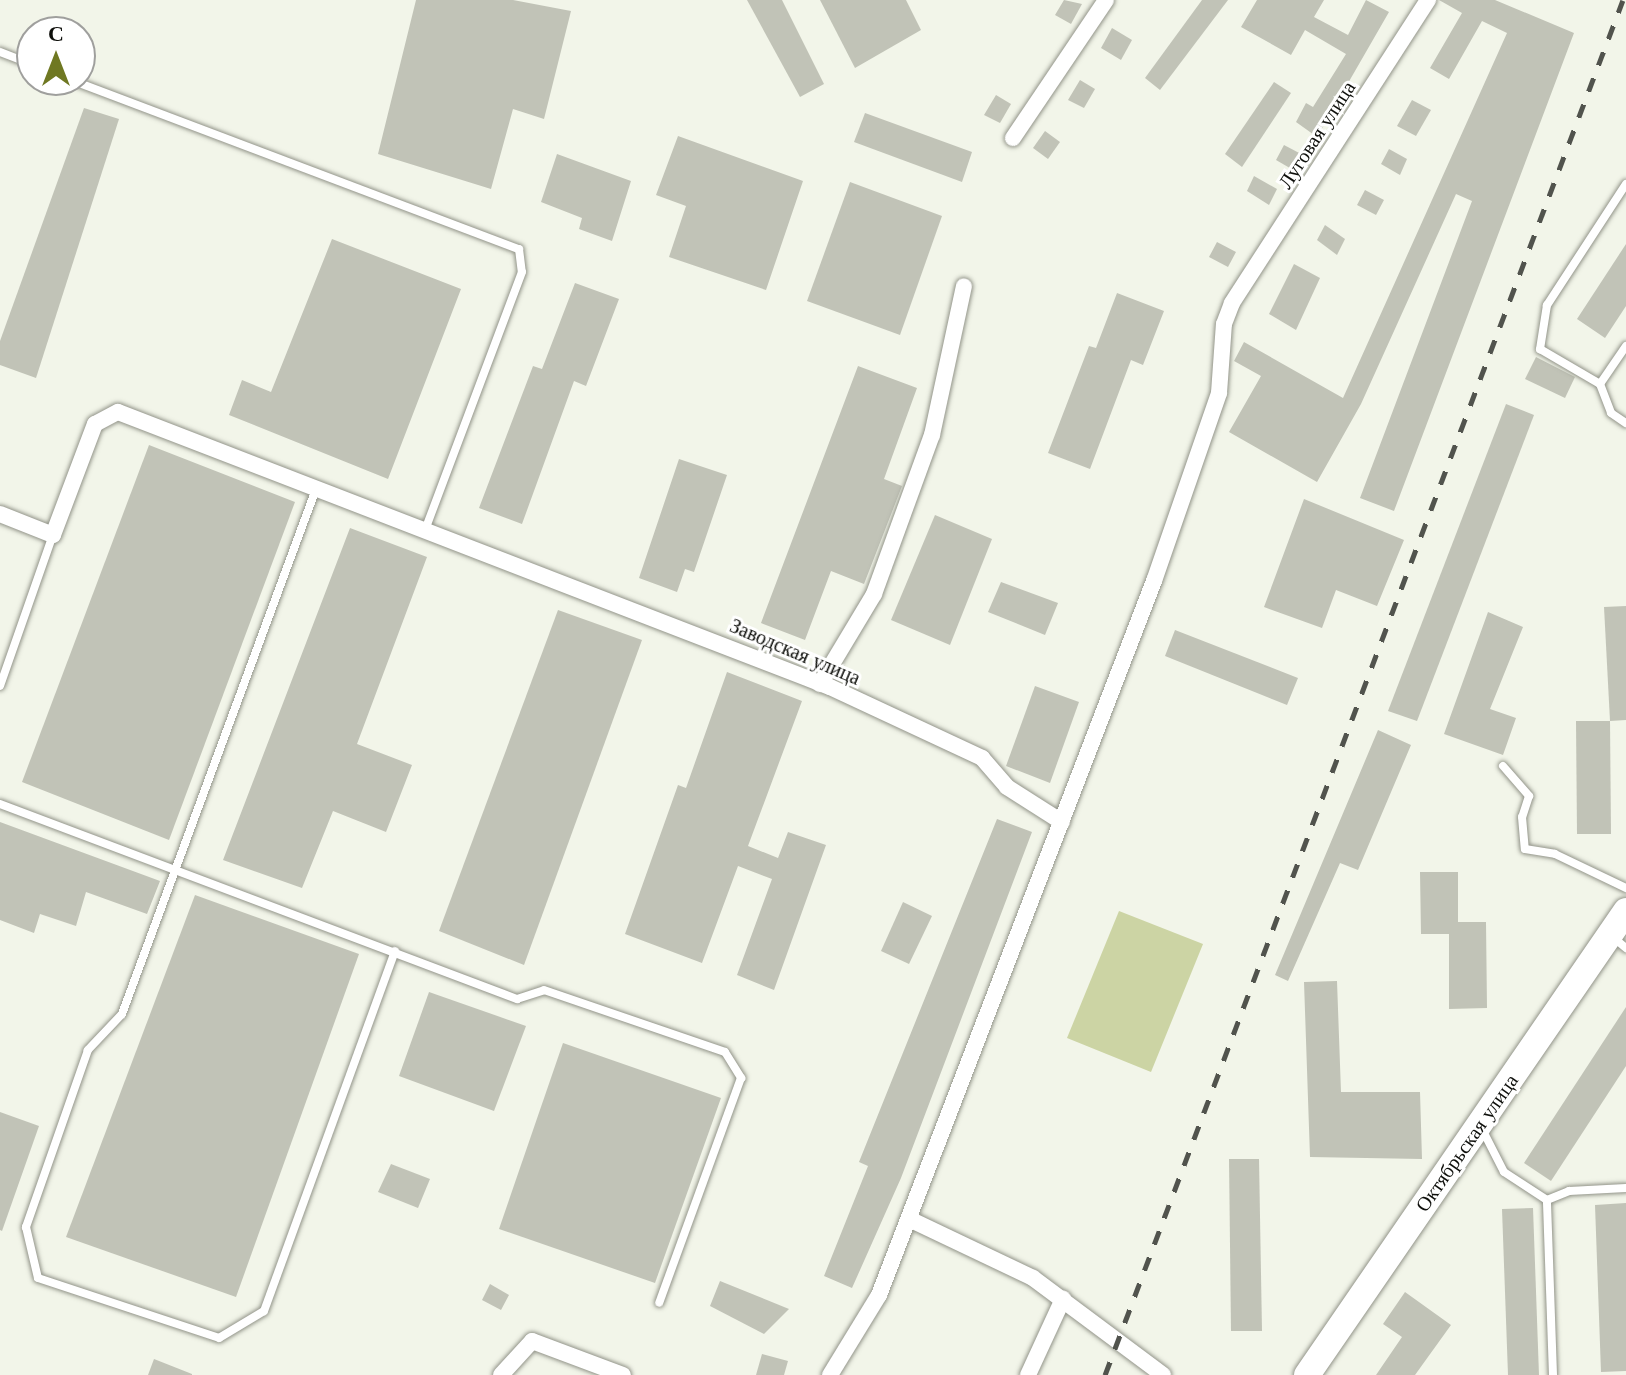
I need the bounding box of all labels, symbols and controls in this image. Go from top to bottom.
north arrow [16,16,96,96]
text: С [48,20,64,47]
street label: Луговая улица [1273,77,1361,193]
street label: Заводская улица [726,614,864,690]
street label: Октябрьская улица [1411,1070,1523,1216]

